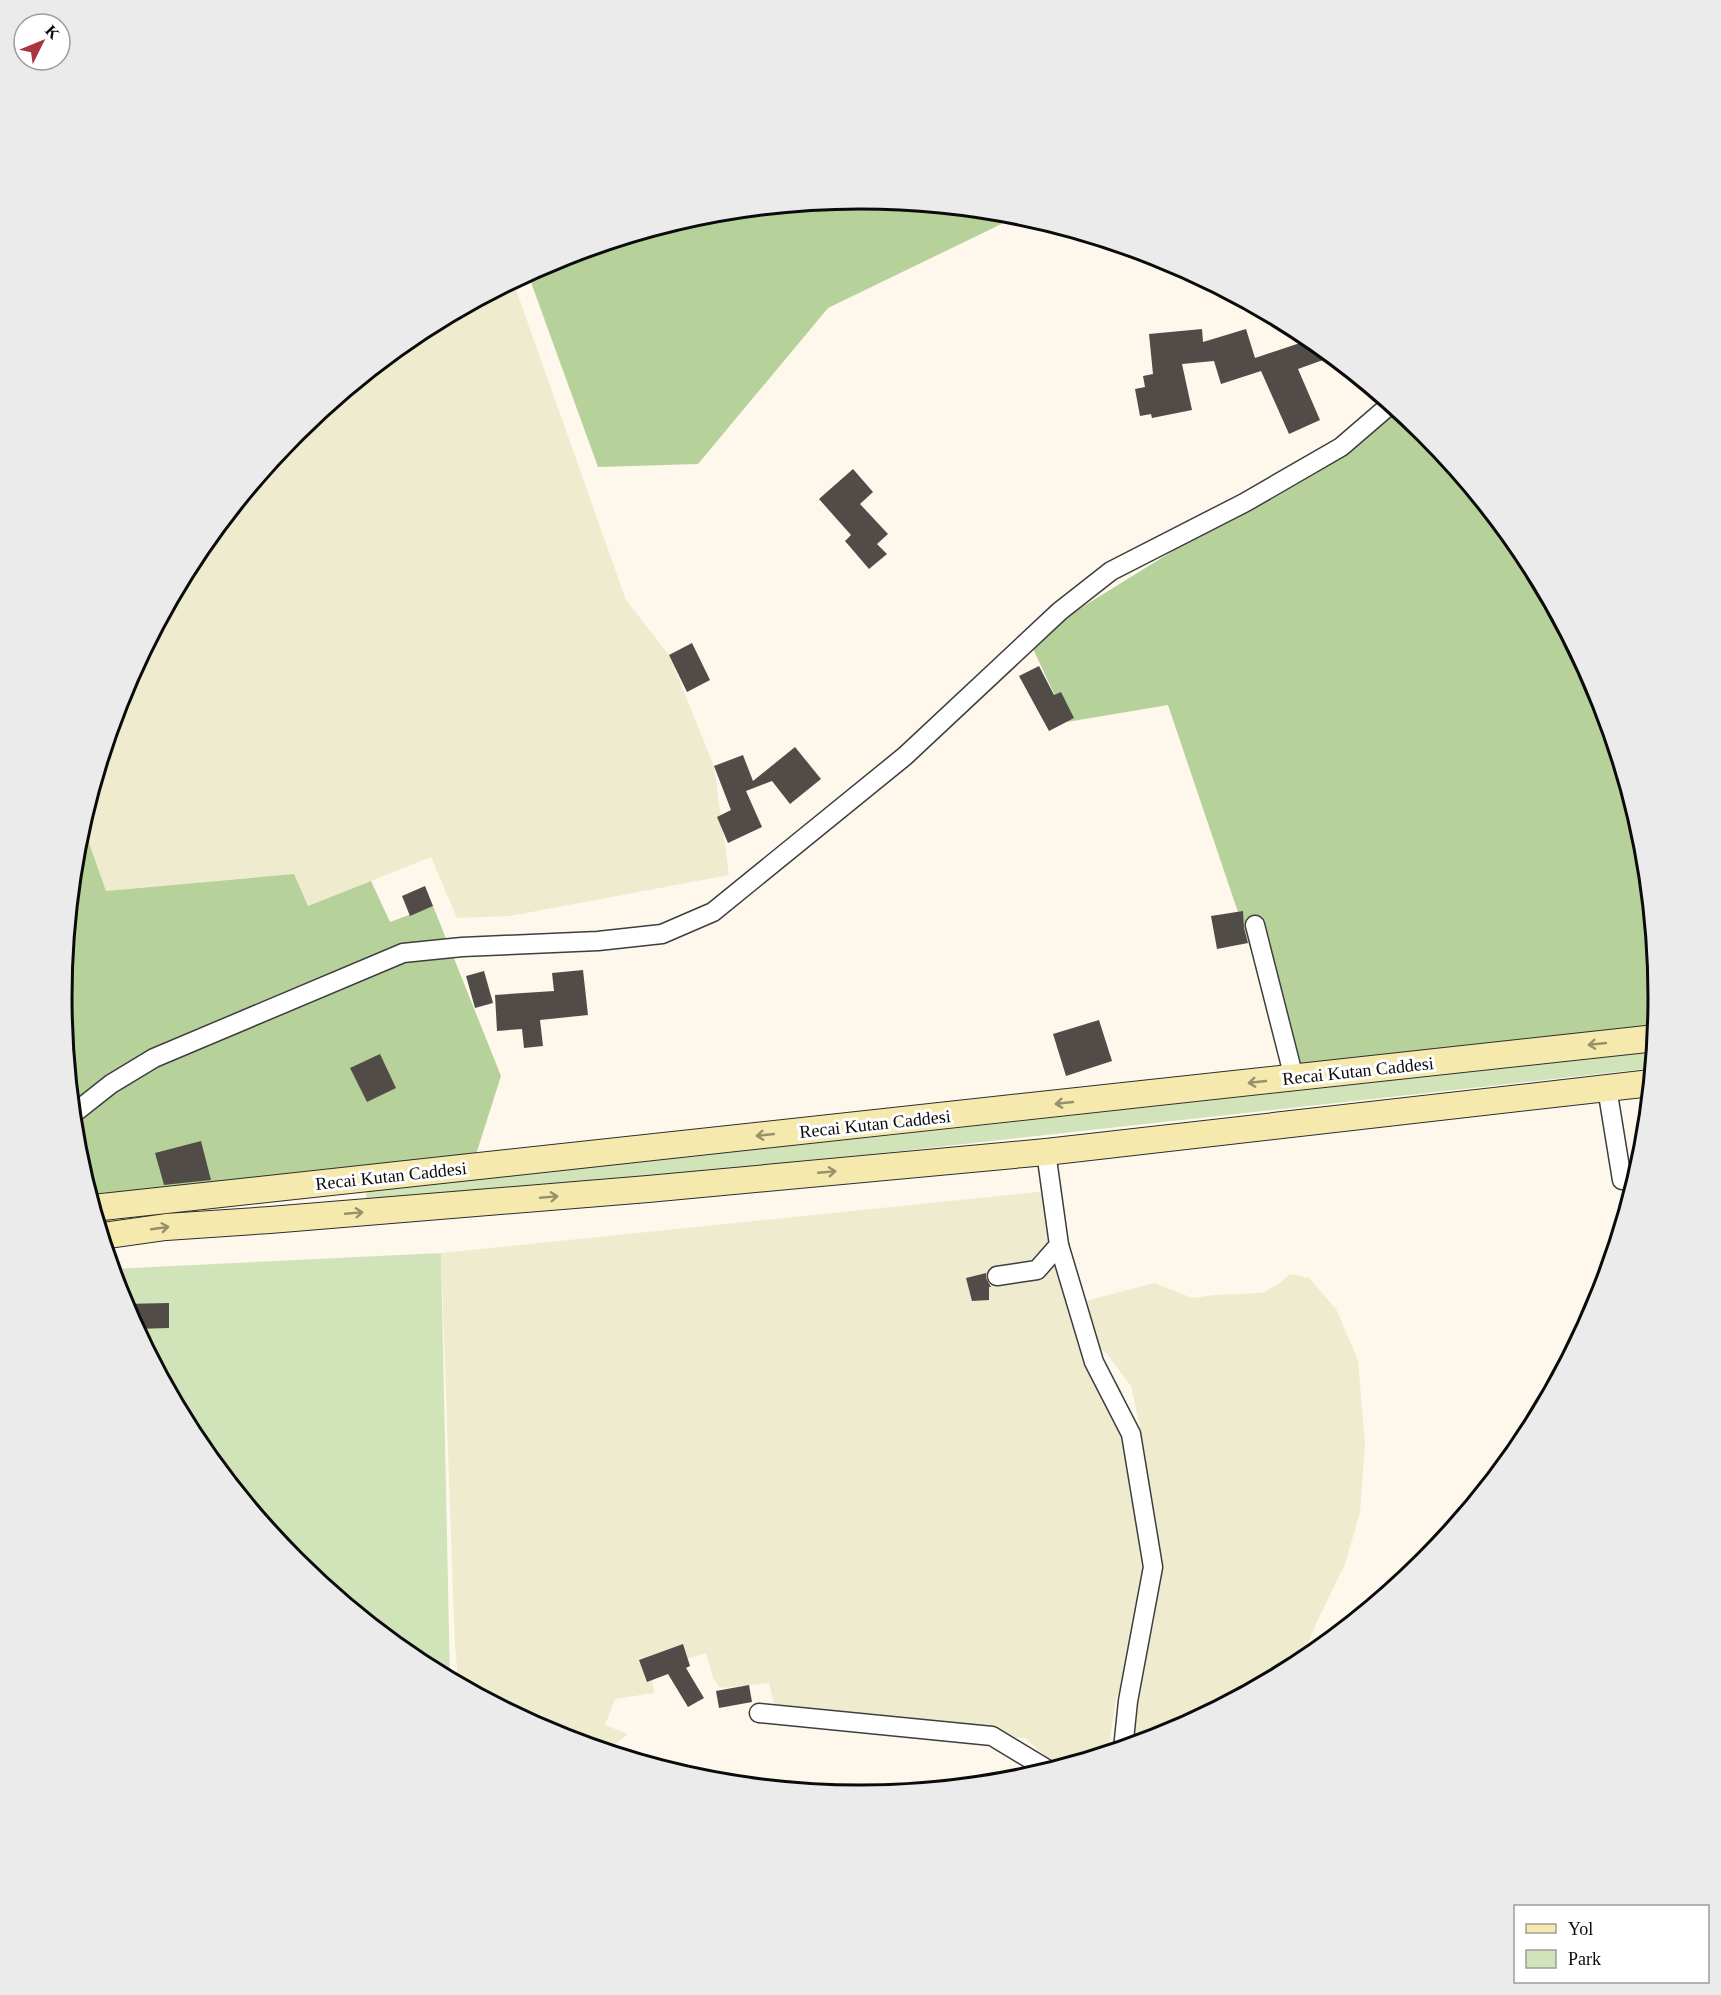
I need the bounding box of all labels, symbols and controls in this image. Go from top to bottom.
north arrow [12,12,72,72]
text: K [42,22,63,43]
one-way arrow [1588,1039,1608,1050]
street label: Recai Kutan Caddesi [1281,1053,1435,1089]
one-way arrow [1248,1077,1268,1088]
one-way arrow [1054,1098,1074,1109]
street label: Recai Kutan Caddesi [798,1106,952,1142]
one-way arrow [756,1130,776,1141]
street label: Recai Kutan Caddesi [314,1158,468,1194]
one-way arrow [816,1166,836,1177]
one-way arrow [538,1191,558,1202]
one-way arrow [344,1207,364,1218]
one-way arrow [149,1222,169,1233]
legend [1514,1905,1709,1983]
text: Yol [1568,1919,1593,1939]
text: Park [1568,1949,1601,1969]

